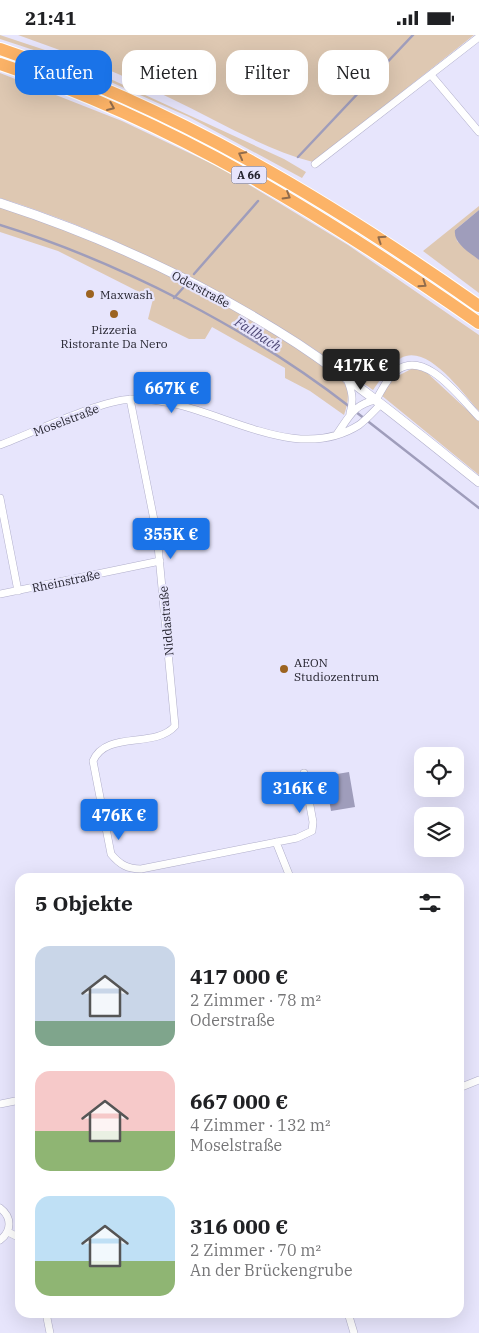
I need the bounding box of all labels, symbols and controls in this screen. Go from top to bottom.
text: 21:41 [25,6,76,30]
chip: Kaufen [15,50,112,95]
chip: Mieten [122,50,216,95]
chip: Filter [226,50,308,95]
chip: Neu [318,50,389,95]
one-way arrow [106,102,114,112]
one-way arrow [238,151,247,161]
road number: A 66 [232,167,266,183]
one-way arrow [281,190,290,200]
one-way arrow [377,235,386,245]
street label: Oderstraße [169,267,233,311]
one-way arrow [418,278,427,287]
place label: Maxwash [100,287,153,302]
marker: Maxwash [84,288,96,300]
marker: Pizzeria Ristorante Da Nero [108,308,120,320]
water label: Fallbach [231,312,285,355]
place label: Pizzeria Ristorante Da Nero [60,322,168,351]
pin: 417K € [320,349,402,391]
text: 417K € [334,355,388,375]
pin: 667K € [131,371,213,414]
text: 667K € [145,378,199,398]
street label: Moselstraße [31,401,101,439]
pin: 355K € [130,517,212,560]
text: 355K € [144,524,198,544]
street label: Rheinstraße [30,566,102,596]
street label: Niddastraße [155,585,177,657]
place label: AEON Studiozentrum [294,655,380,684]
marker: AEON Studiozentrum [278,663,290,675]
map controls [414,747,464,857]
button: locate [414,747,464,797]
pin: 316K € [259,771,341,814]
text: 316K € [273,778,327,798]
pin: 476K € [78,799,160,841]
text: 476K € [92,805,146,825]
button: layers [414,807,464,857]
text: 5 Objekte [35,889,133,917]
icon: filters [416,889,444,917]
text: 417 000 € [190,962,288,990]
icon: home [75,966,135,1026]
text: 2 Zimmer · 78 m² [190,990,321,1010]
text: Oderstraße [190,1010,275,1030]
text: 667 000 € [190,1087,288,1115]
icon: home [75,1091,135,1151]
text: 4 Zimmer · 132 m² [190,1115,331,1135]
text: Moselstraße [190,1135,282,1155]
text: 316 000 € [190,1212,288,1240]
icon: home [75,1216,135,1276]
text: 2 Zimmer · 70 m² [190,1240,321,1260]
text: An der Brückengrube [190,1260,353,1280]

